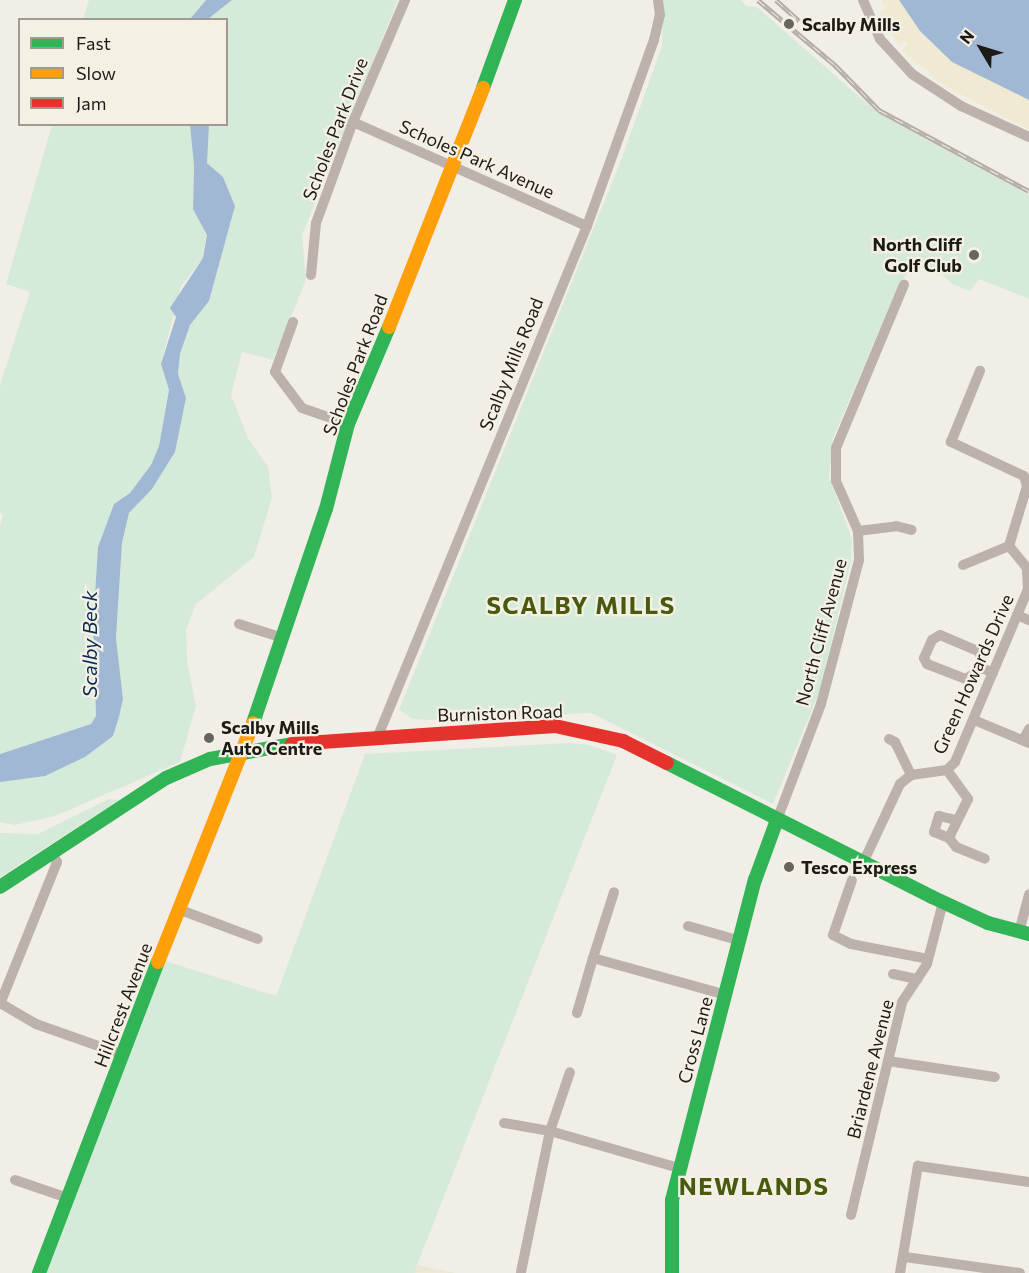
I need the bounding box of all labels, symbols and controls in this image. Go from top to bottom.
place label: Scalby Mills [802,13,900,35]
marker: Scalby Mills [780,15,798,33]
legend [18,18,228,126]
north arrow [951,18,1011,78]
text: N [955,26,978,47]
text: Fast [76,32,111,54]
street label: Scholes Park Drive [298,55,372,203]
text: Slow [76,62,116,84]
text: Jam [76,92,106,114]
street label: Scholes Park Avenue [396,115,558,203]
place label: North Cliff Golf Club [872,234,962,276]
marker: North Cliff Golf Club [967,248,981,262]
street label: Scholes Park Road [318,291,392,439]
street label: Scalby Mills Road [475,294,547,434]
street label: North Cliff Avenue [791,556,851,708]
water label: Scalby Beck [77,591,101,697]
district label: SCALBY MILLS [486,591,676,619]
street label: Green Howards Drive [928,591,1018,757]
street label: Burniston Road [437,700,563,726]
place label: Scalby Mills Auto Centre [221,717,322,760]
marker: Scalby Mills Auto Centre [202,731,216,745]
place label: Tesco Express [801,856,917,878]
marker: Tesco Express [782,860,796,874]
street label: Hillcrest Avenue [89,940,157,1070]
street label: Cross Lane [673,994,717,1086]
street label: Briardene Avenue [842,997,898,1141]
district label: NEWLANDS [679,1172,829,1200]

